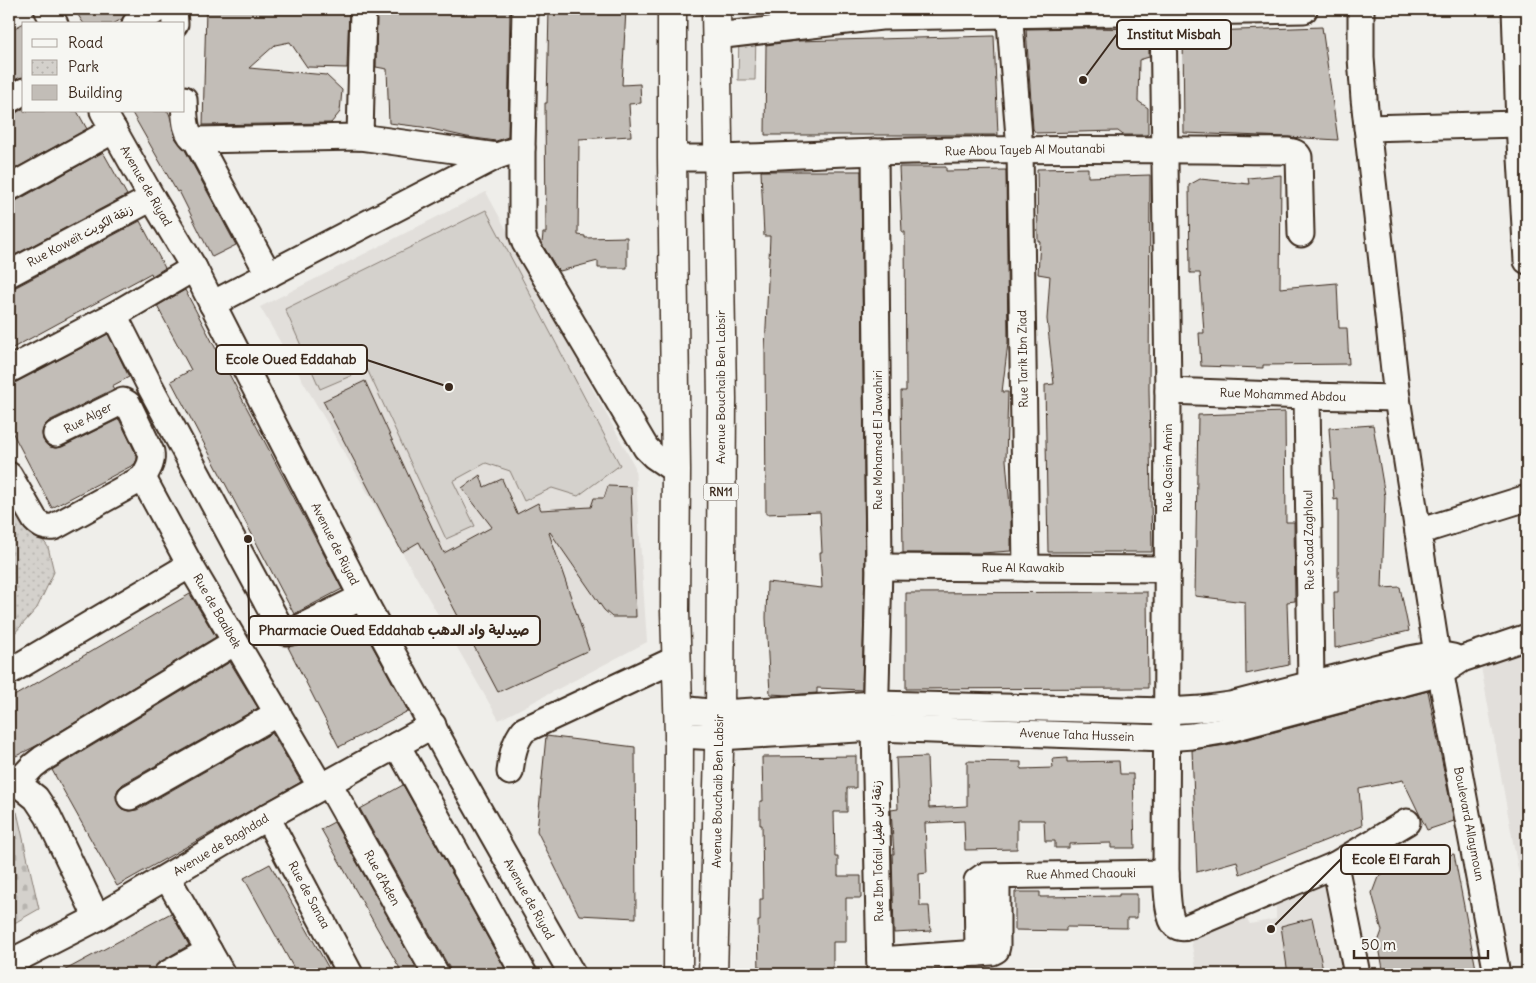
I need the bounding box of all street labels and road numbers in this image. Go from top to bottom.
street label: Rue Abou Tayeb Al Moutanabi [945,141,1105,158]
street label: Avenue de Riyad [117,143,176,229]
street label: Rue Koweït زنقة الكويت [24,201,136,271]
street label: Avenue Bouchaib Ben Labsir [713,310,728,464]
street label: Rue Tarik Ibn Ziad [1014,310,1031,408]
street label: Rue Mohamed El Jawahiri [870,370,885,510]
street label: Rue Mohammed Abdou [1220,385,1347,404]
street label: Rue Alger [61,399,114,436]
street label: Rue Qasim Amin [1160,423,1175,513]
road number: RN11 [704,484,738,501]
street label: Rue Saad Zaghloul [1300,490,1317,590]
street label: Avenue de Riyad [308,500,363,587]
street label: Rue Al Kawakib [982,560,1065,575]
street label: Rue de Baalbek [190,571,245,651]
street label: Avenue Bouchaib Ben Labsir [709,714,726,868]
street label: Avenue Taha Hussein [1019,725,1135,744]
street label: Boulevard Allaymoun [1451,766,1488,882]
street label: Rue Ibn Tofail زنقة ابن طفيل [869,780,887,922]
street label: Avenue de Baghdad [170,810,271,879]
street label: Rue d'Aden [361,848,404,908]
street label: Avenue de Riyad [501,856,558,942]
street label: Rue de Sanaa [285,858,334,931]
street label: Rue Ahmed Chaouki [1026,865,1136,882]

